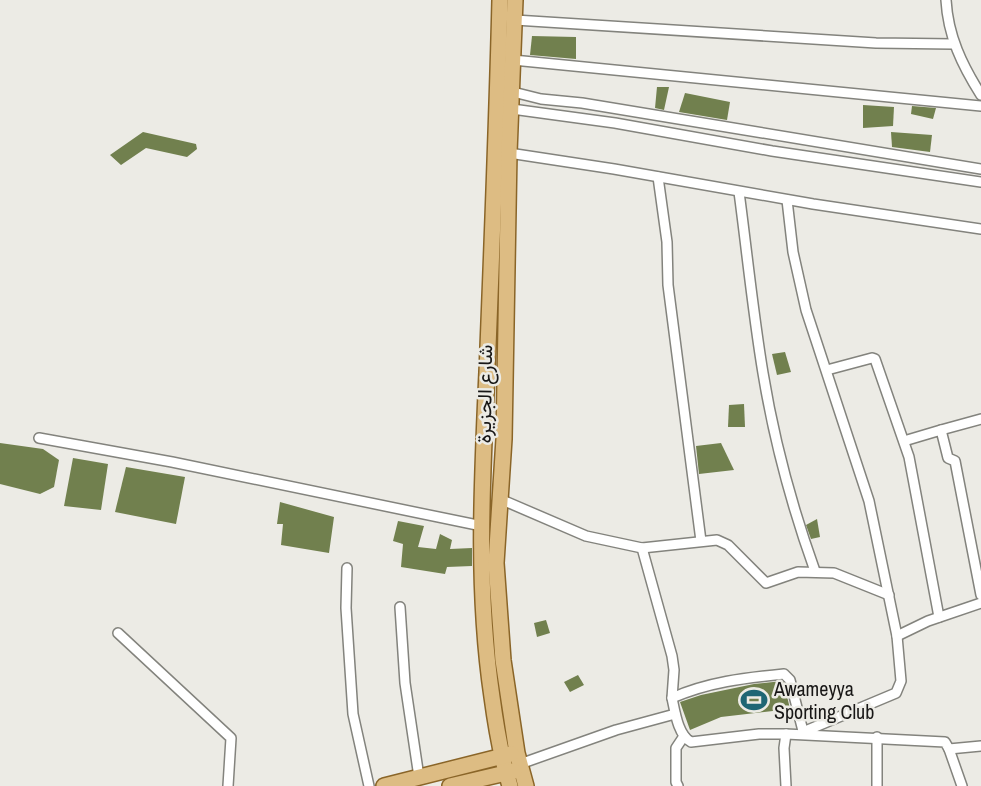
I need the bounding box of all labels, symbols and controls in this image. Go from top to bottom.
street label: شارع الجزيرة [470,344,499,444]
place label: Awameyya Sporting Club [773,675,874,725]
sports icon: Awameyya Sporting Club [739,685,769,715]

